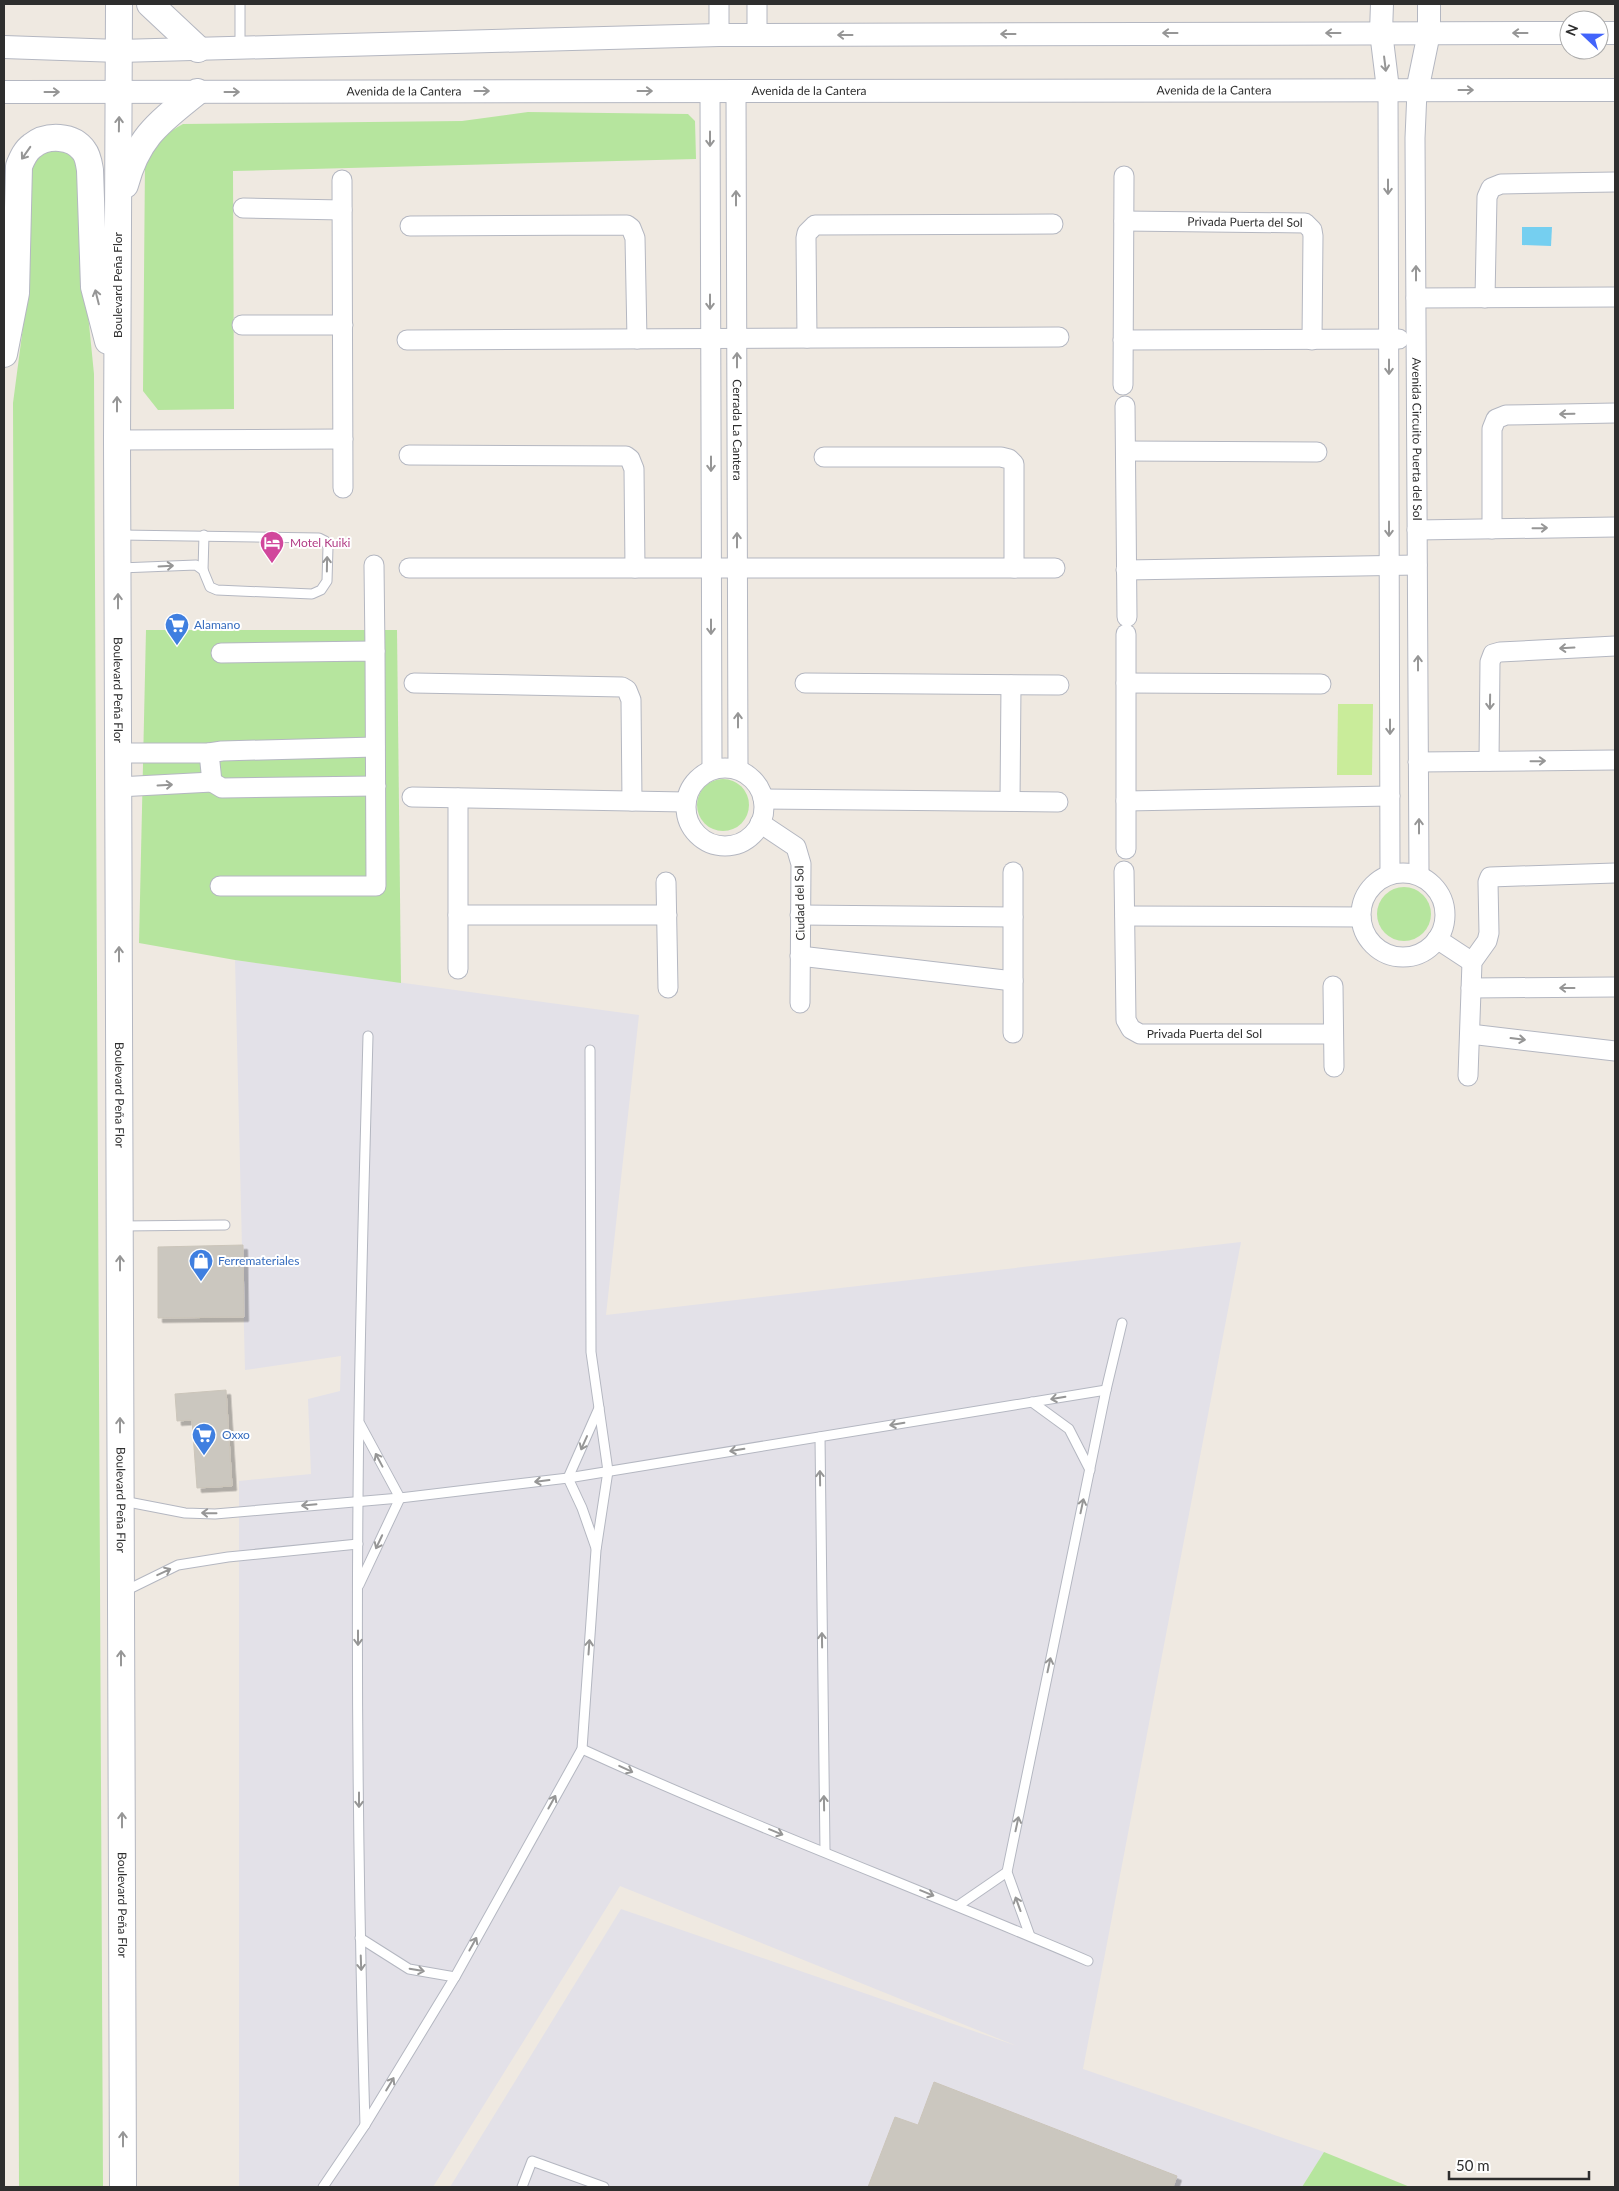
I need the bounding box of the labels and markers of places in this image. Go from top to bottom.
hotel icon: Motel Kuiki [259,530,285,564]
place label: Motel Kuiki [290,535,350,550]
supermarket icon: Alamano [164,612,190,646]
place label: Alamano [194,617,240,632]
shop icon: Ferremateriales [188,1248,214,1282]
place label: Ferremateriales [218,1253,299,1268]
supermarket icon: Oxxo [191,1422,217,1456]
place label: Oxxo [222,1427,250,1442]

